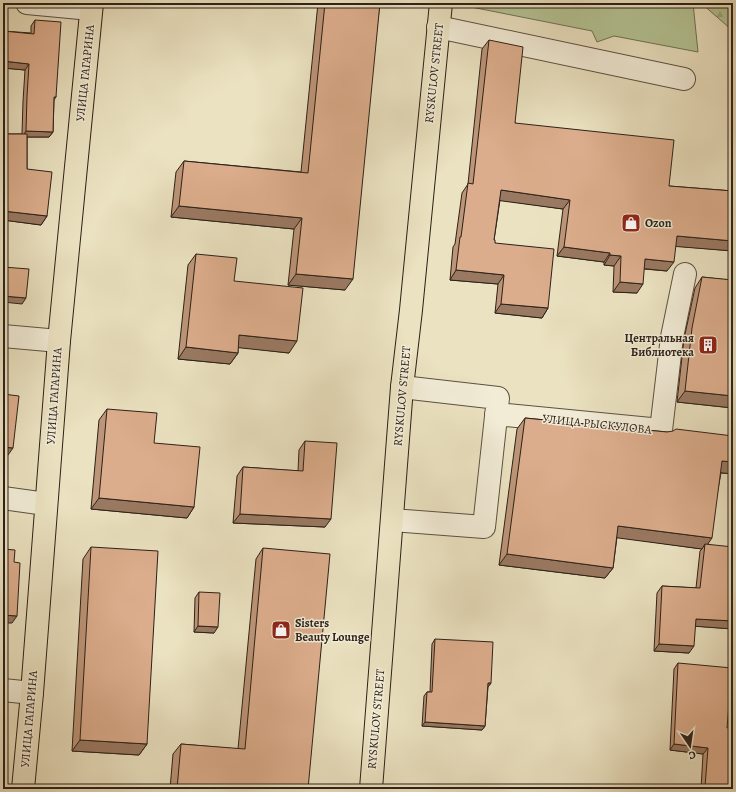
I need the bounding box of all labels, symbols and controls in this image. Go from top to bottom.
street label: RYSKULOV STREET [421,22,447,124]
street label: УЛИЦА ГАГАРИНА [72,23,98,122]
shop icon: Ozon [620,212,642,234]
place label: Ozon [645,215,672,231]
place label: Центральная Библиотека [625,330,694,360]
building icon: Центральная Библиотека [697,334,719,356]
street label: RYSKULOV STREET [390,345,414,447]
street label: УЛИЦА ГАГАРИНА [43,346,65,445]
street label: УЛИЦА РЫСКУЛОВА [542,410,653,438]
place label: Sisters Beauty Lounge [295,615,370,645]
shop icon: Sisters Beauty Lounge [270,619,292,641]
street label: RYSKULOV STREET [364,668,388,770]
street label: УЛИЦА ГАГАРИНА [17,669,41,768]
north arrow [670,726,710,766]
text: С [687,747,697,763]

